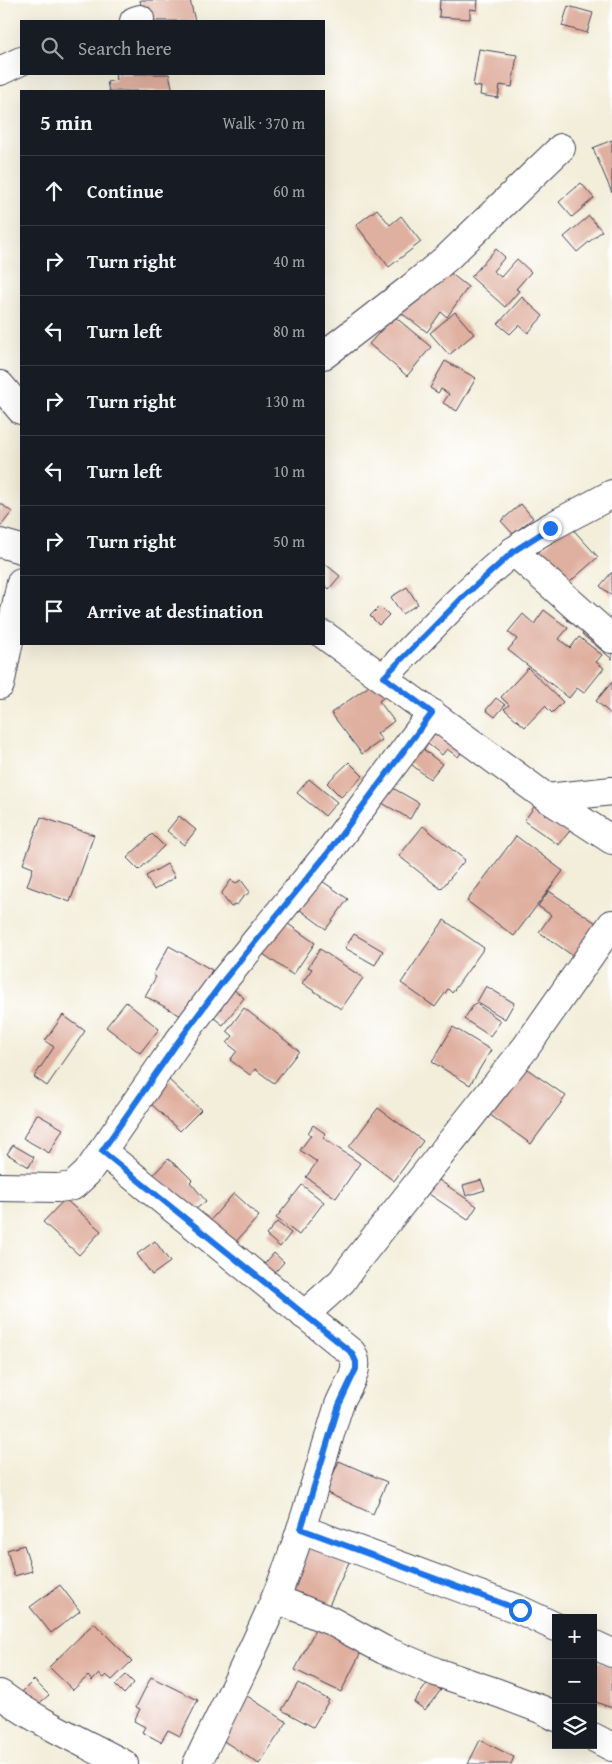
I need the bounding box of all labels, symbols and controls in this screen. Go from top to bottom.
search box [20,20,325,75]
icon: search [38,34,66,62]
text: Search here [78,34,172,62]
text: 5 min [40,107,92,138]
text: Walk · 370 m [222,111,305,135]
icon: ahead [40,177,68,205]
text: Continue [87,177,164,205]
text: 60 m [273,179,305,203]
icon: right [40,247,68,275]
text: Turn right [87,247,176,275]
text: 40 m [273,249,305,273]
icon: left [40,317,68,345]
text: Turn left [87,317,162,345]
text: 80 m [273,319,305,343]
icon: right [40,387,68,415]
text: Turn right [87,387,176,415]
text: 130 m [265,389,305,413]
icon: left [40,457,68,485]
text: Turn left [87,457,162,485]
text: 10 m [273,459,305,483]
route end [539,517,562,540]
icon: right [40,527,68,555]
text: Turn right [87,527,176,555]
text: 50 m [273,529,305,553]
icon: arrive [40,597,68,625]
text: Arrive at destination [87,597,263,625]
route start [509,1599,532,1622]
map controls [552,1614,597,1749]
button: + [552,1614,597,1659]
button: − [552,1659,597,1704]
button: layers [552,1704,597,1749]

